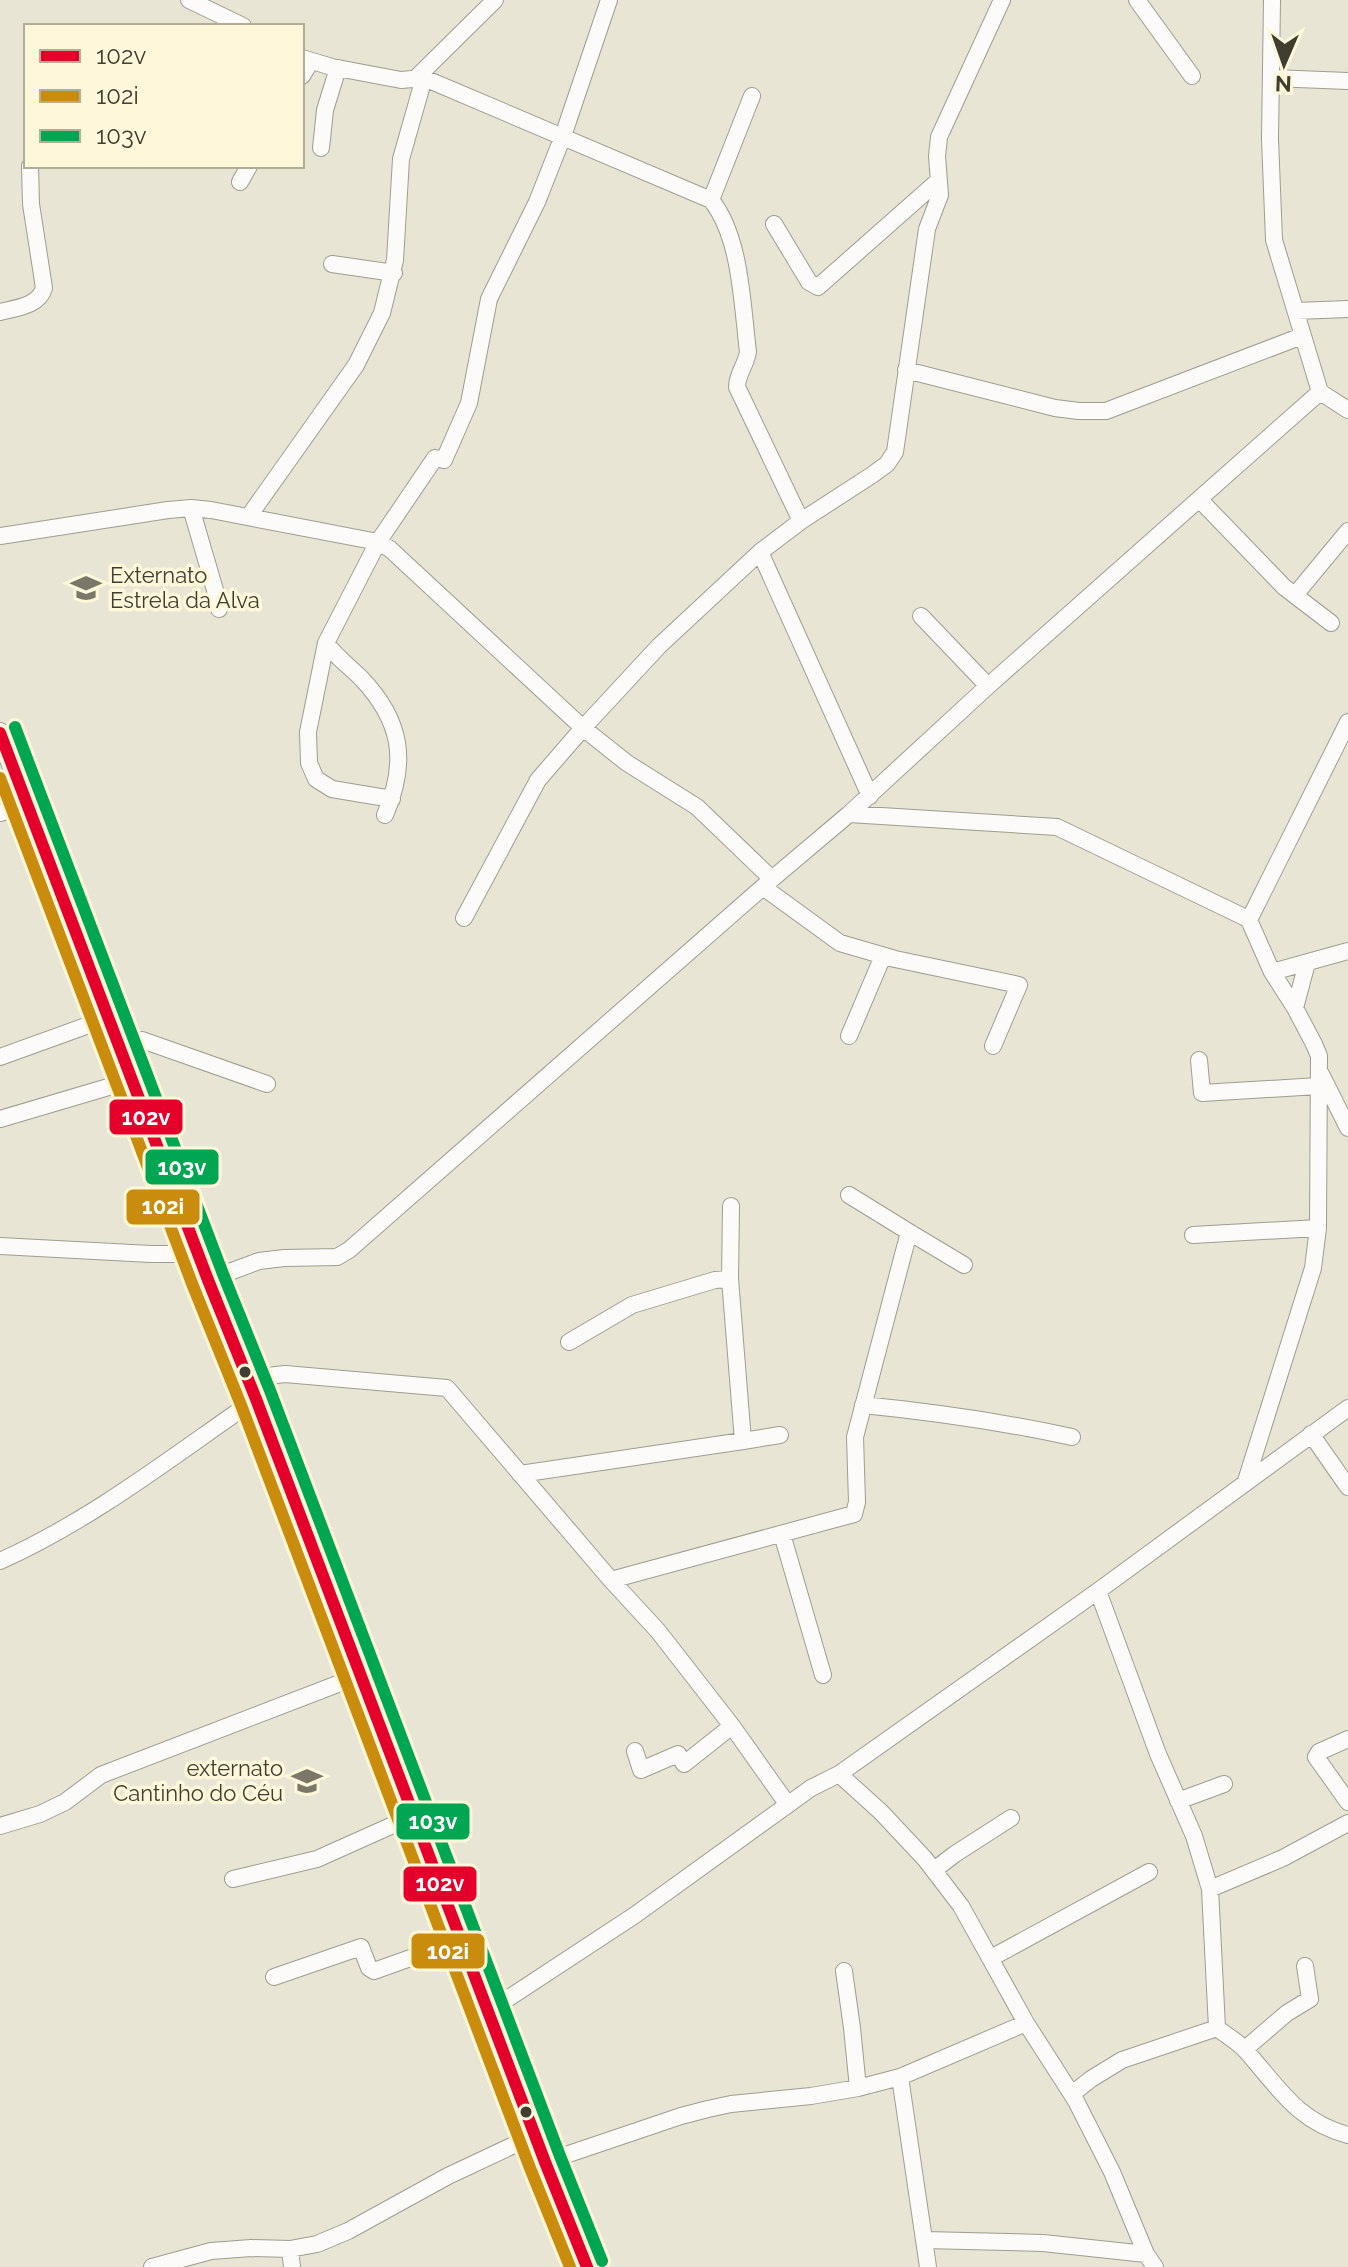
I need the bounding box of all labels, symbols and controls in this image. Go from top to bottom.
legend [24,24,304,168]
north arrow [1244,24,1324,104]
text: 102v [96,41,146,70]
text: N [1274,71,1292,97]
text: 102i [96,81,139,110]
text: 103v [96,121,147,150]
place label: Externato Estrela da Alva [110,562,260,613]
school or university icon: Externato Estrela da Alva [69,571,103,605]
line badge: 102v [108,1098,184,1136]
text: 102v [122,1104,170,1130]
line badge: 103v [144,1148,220,1186]
text: 103v [158,1154,206,1180]
line badge: 102i [125,1188,201,1226]
text: 102i [142,1193,184,1219]
unlabelled marker [237,1364,253,1380]
place label: externato Cantinho do Céu [113,1755,283,1806]
school or university icon: externato Cantinho do Céu [290,1764,324,1798]
line badge: 103v [395,1802,471,1841]
text: 103v [409,1808,457,1834]
line badge: 102v [402,1865,478,1903]
text: 102v [416,1870,464,1896]
line badge: 102i [410,1932,486,1970]
text: 102i [427,1938,469,1964]
unlabelled marker [518,2104,534,2120]

